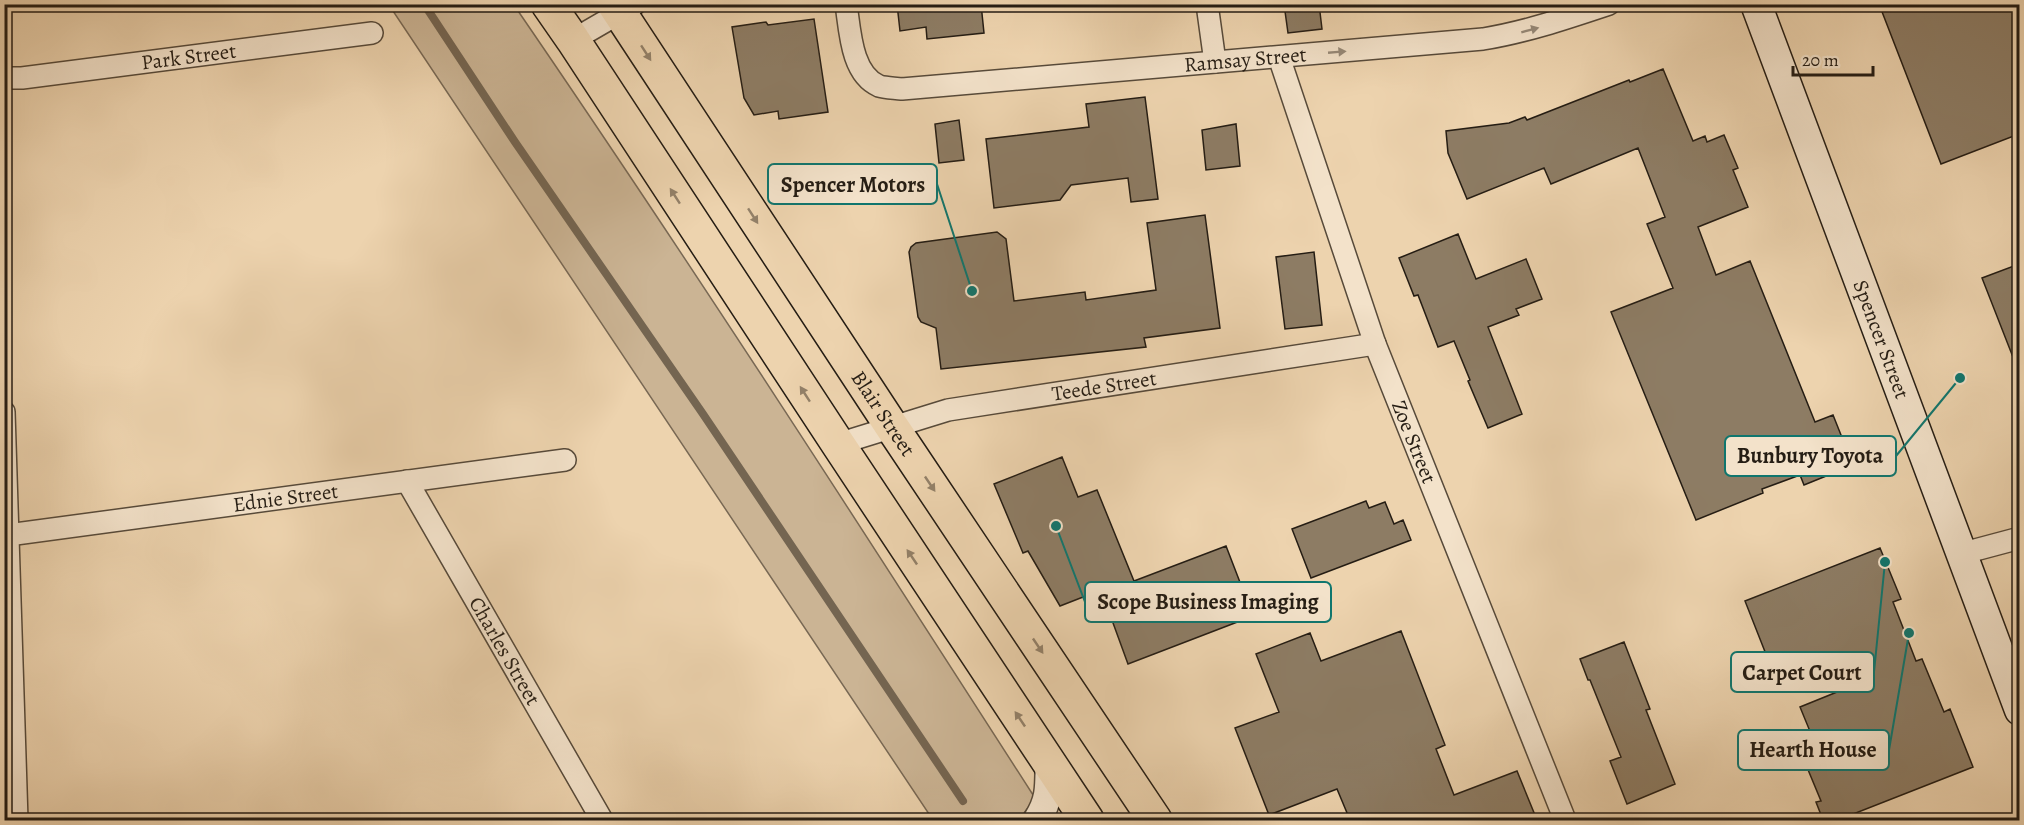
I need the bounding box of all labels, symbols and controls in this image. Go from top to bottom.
one-way arrow [1521,24,1540,34]
street label: Park Street [140,37,238,77]
scale bar [1793,39,1872,77]
street label: Ramsay Street [1183,40,1308,79]
one-way arrow [641,45,652,61]
one-way arrow [1327,47,1346,57]
text: 20 m [1802,48,1839,72]
callout: Spencer Motors [768,164,937,204]
text: Spencer Motors [781,170,925,200]
one-way arrow [670,188,681,204]
one-way arrow [748,208,759,224]
street label: Spencer Street [1846,276,1916,403]
street label: Teede Street [1050,364,1158,408]
street label: Blair Street [845,365,922,462]
one-way arrow [800,386,811,402]
street label: Zoe Street [1385,396,1443,488]
callout: Bunbury Toyota [1725,436,1896,476]
text: Bunbury Toyota [1737,441,1884,471]
one-way arrow [924,476,935,492]
street label: Ednie Street [231,477,340,519]
one-way arrow [907,549,918,565]
callout: Scope Business Imaging [1085,582,1331,622]
text: Scope Business Imaging [1097,587,1320,617]
street label: Charles Street [462,591,547,710]
one-way arrow [1033,638,1044,654]
callout: Carpet Court [1731,652,1874,692]
text: Carpet Court [1742,658,1862,688]
one-way arrow [1014,712,1026,728]
callout: Hearth House [1738,730,1889,770]
text: Hearth House [1749,735,1877,765]

